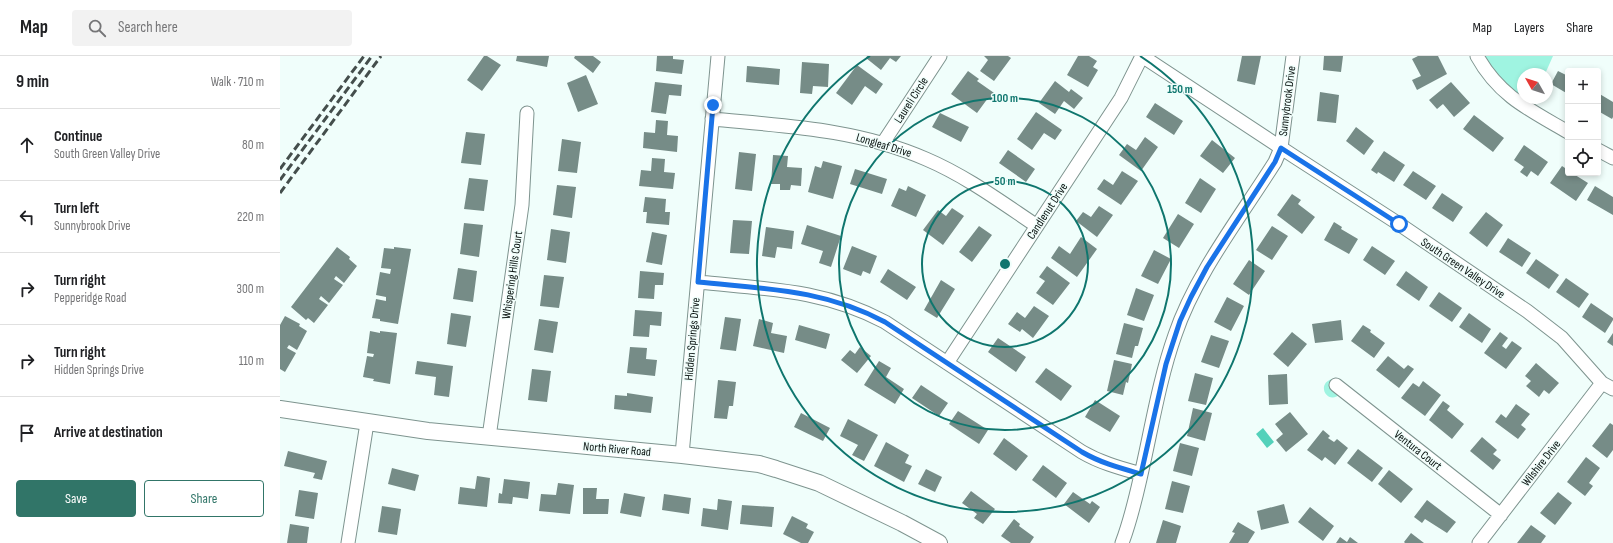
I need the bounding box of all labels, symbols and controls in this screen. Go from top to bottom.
search box [72,10,352,46]
text: Map [20,16,48,39]
icon: search [86,17,108,39]
text: Search here [118,18,178,37]
text: Map [1472,19,1492,36]
text: Layers [1514,19,1544,36]
text: Share [1566,19,1593,36]
street label: Sunnybrook Drive [1276,65,1299,137]
north arrow [1517,68,1553,104]
map controls [1565,68,1601,176]
button: + [1565,68,1601,104]
text: 9 min [16,72,49,92]
text: Walk · 710 m [211,74,264,90]
street label: Laureli Circle [891,74,932,126]
text: 150 m [1167,82,1193,97]
text: 100 m [992,91,1018,106]
route end [704,96,722,114]
button: − [1565,104,1601,140]
text: Continue [54,127,103,146]
street label: Longleaf Drive [854,130,914,161]
icon: ahead [16,134,38,156]
text: 80 m [242,137,264,153]
button: locate [1565,140,1601,176]
text: South Green Valley Drive [54,146,160,162]
text: 50 m [995,174,1015,189]
street label: Candlenut Drive [1024,180,1071,242]
text: Turn left [54,199,99,218]
icon: left [16,206,38,228]
text: 220 m [237,209,264,225]
route start [1390,215,1408,233]
text: Sunnybrook Drive [54,218,131,234]
street label: Whispering Hills Court [499,230,526,320]
street label: South Green Valley Drive [1418,235,1508,302]
centre of rings [998,257,1012,271]
text: Turn right [54,271,106,290]
icon: right [16,278,38,300]
text: 300 m [237,281,264,297]
text: Pepperidge Road [54,290,126,306]
street label: Hidden Springs Drive [681,297,704,381]
text: Turn right [54,343,106,362]
icon: right [16,350,38,372]
text: 110 m [239,353,264,369]
text: Hidden Springs Drive [54,362,144,378]
icon: arrive [16,422,38,444]
text: Arrive at destination [54,423,163,442]
street label: Ventura Court [1391,427,1445,474]
street label: Wilshire Drive [1519,437,1564,490]
street label: North River Road [582,439,651,460]
button: Save [16,480,136,517]
button: Share [144,480,264,517]

